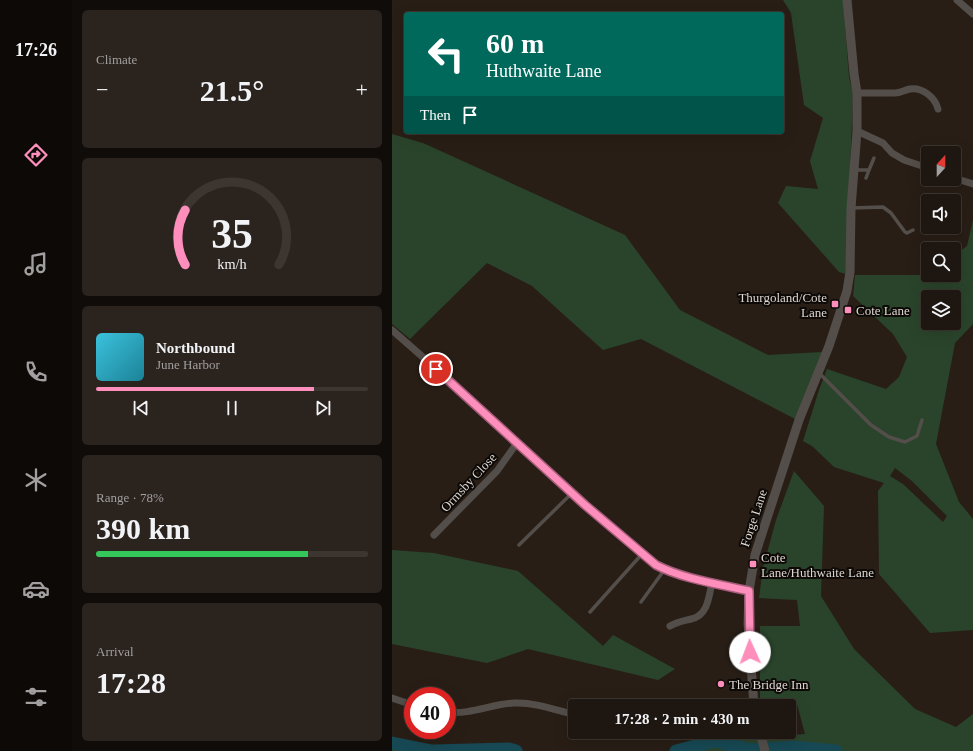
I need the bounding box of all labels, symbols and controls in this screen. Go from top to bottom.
icon: left [420,28,472,80]
text: 60 m [486,28,544,59]
text: 17:26 [15,40,57,60]
text: Climate [96,52,137,67]
text: Huthwaite Lane [486,61,601,81]
text: 21.5° [200,74,264,107]
text: − [96,77,108,102]
text: + [356,77,368,102]
icon: arrive [459,104,481,126]
text: Then [420,107,451,123]
icon: directions [22,141,50,169]
north arrow [921,146,961,186]
map controls [921,146,961,330]
button: sound [921,194,961,234]
text: 35 [211,211,253,257]
button: search [921,242,961,282]
icon: music [22,250,50,278]
text: km/h [217,256,247,272]
place label: Thurgoland/Cote Lane [738,290,827,320]
button: layers [921,290,961,330]
marker: Thurgoland/Cote Lane [830,299,840,309]
place label: Cote Lane [856,303,910,318]
marker: Cote Lane [843,305,853,315]
text: Northbound [156,340,235,356]
pin [419,352,453,386]
text: June Harbor [156,357,220,372]
icon: phone [22,358,50,386]
icon: arrive [425,358,447,380]
icon: previous [130,397,152,419]
icon: pause [221,397,243,419]
icon: next [312,397,334,419]
street label: Ormsby Close [437,450,499,515]
icon: climate [22,466,50,494]
street label: Forge Lane [737,487,770,549]
text: Range · 78% [96,490,164,505]
text: 390 km [96,512,190,545]
place label: Cote Lane/Huthwaite Lane [761,550,874,580]
marker: Cote Lane/Huthwaite Lane [748,559,758,569]
icon: car [22,575,50,603]
position arrow [729,631,771,673]
text: Arrival [96,644,134,659]
text: 17:28 [96,666,166,699]
place label: The Bridge Inn [729,677,809,692]
marker: The Bridge Inn [716,679,726,689]
icon: filters [22,683,50,711]
speed limit sign: 40 [404,687,456,739]
text: 17:28 · 2 min · 430 m [615,711,750,727]

